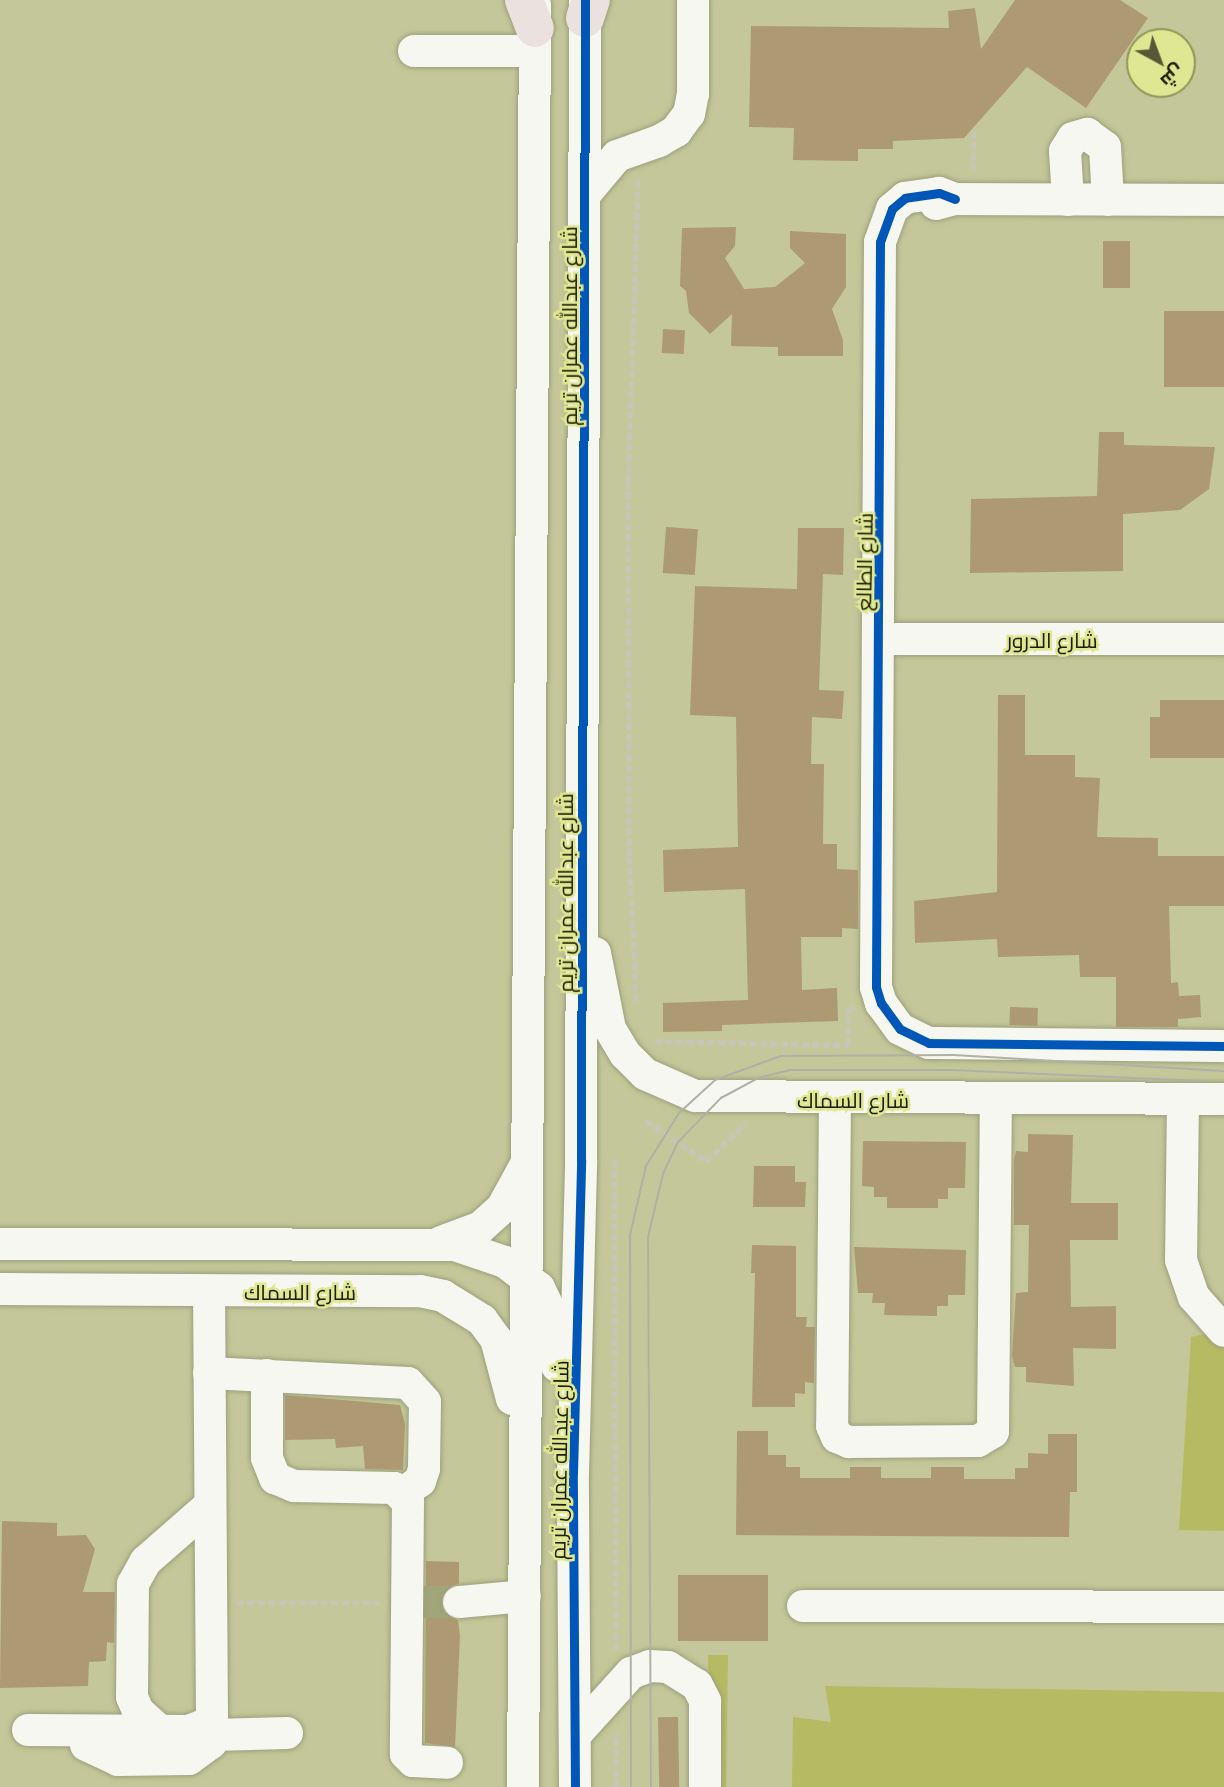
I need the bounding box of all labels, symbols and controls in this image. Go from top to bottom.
north arrow [1126,28,1196,98]
text: ش [1156,60,1191,95]
street label: شارع عبدالله عمران تريم [555,226,581,426]
street label: شارع الطالع [850,513,876,611]
street label: شارع الدرور [1006,626,1098,652]
street label: شارع عبدالله عمران تريم [551,793,577,993]
street label: شارع السماك [797,1086,909,1112]
street label: شارع السماك [244,1278,356,1304]
street label: شارع عبدالله عمران تريم [544,1360,572,1560]

